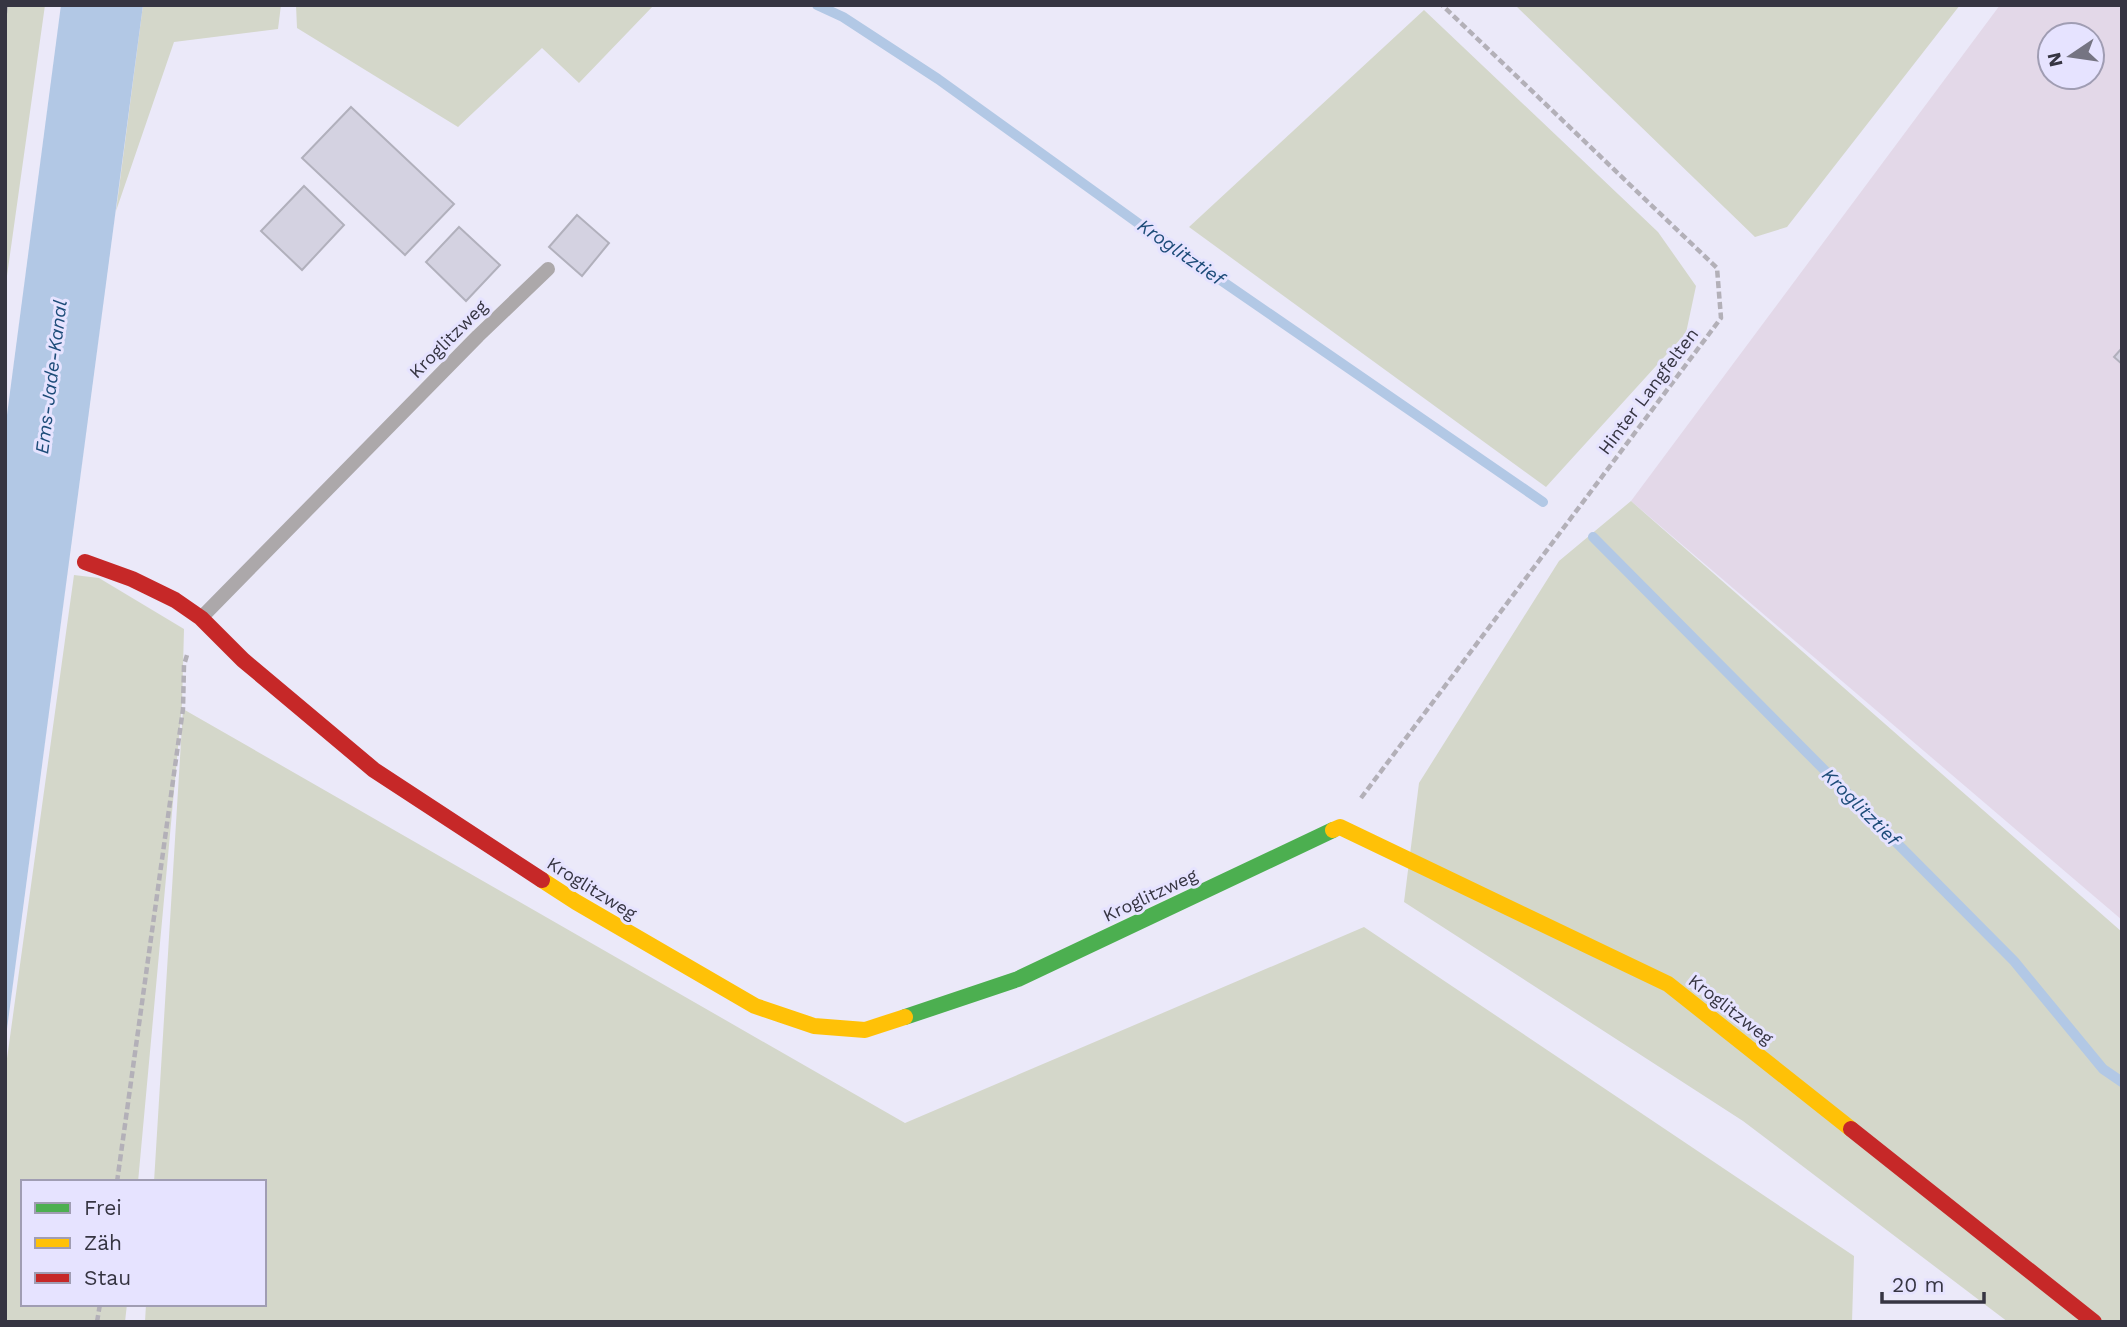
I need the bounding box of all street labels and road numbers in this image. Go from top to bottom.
street label: Kroglitzweg [405,295,492,382]
street label: Hinter Langfelten [1594,324,1702,458]
street label: Kroglitzweg [543,852,641,924]
street label: Kroglitzweg [1100,864,1201,926]
street label: Kroglitzweg [1685,970,1778,1049]

